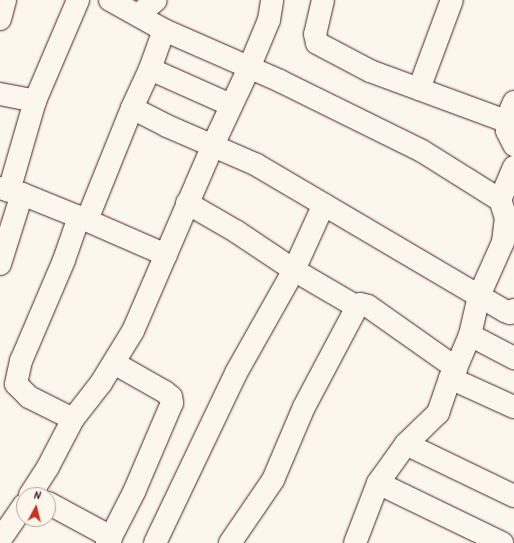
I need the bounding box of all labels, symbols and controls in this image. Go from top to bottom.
north arrow [16,487,56,527]
text: N [33,487,42,505]

